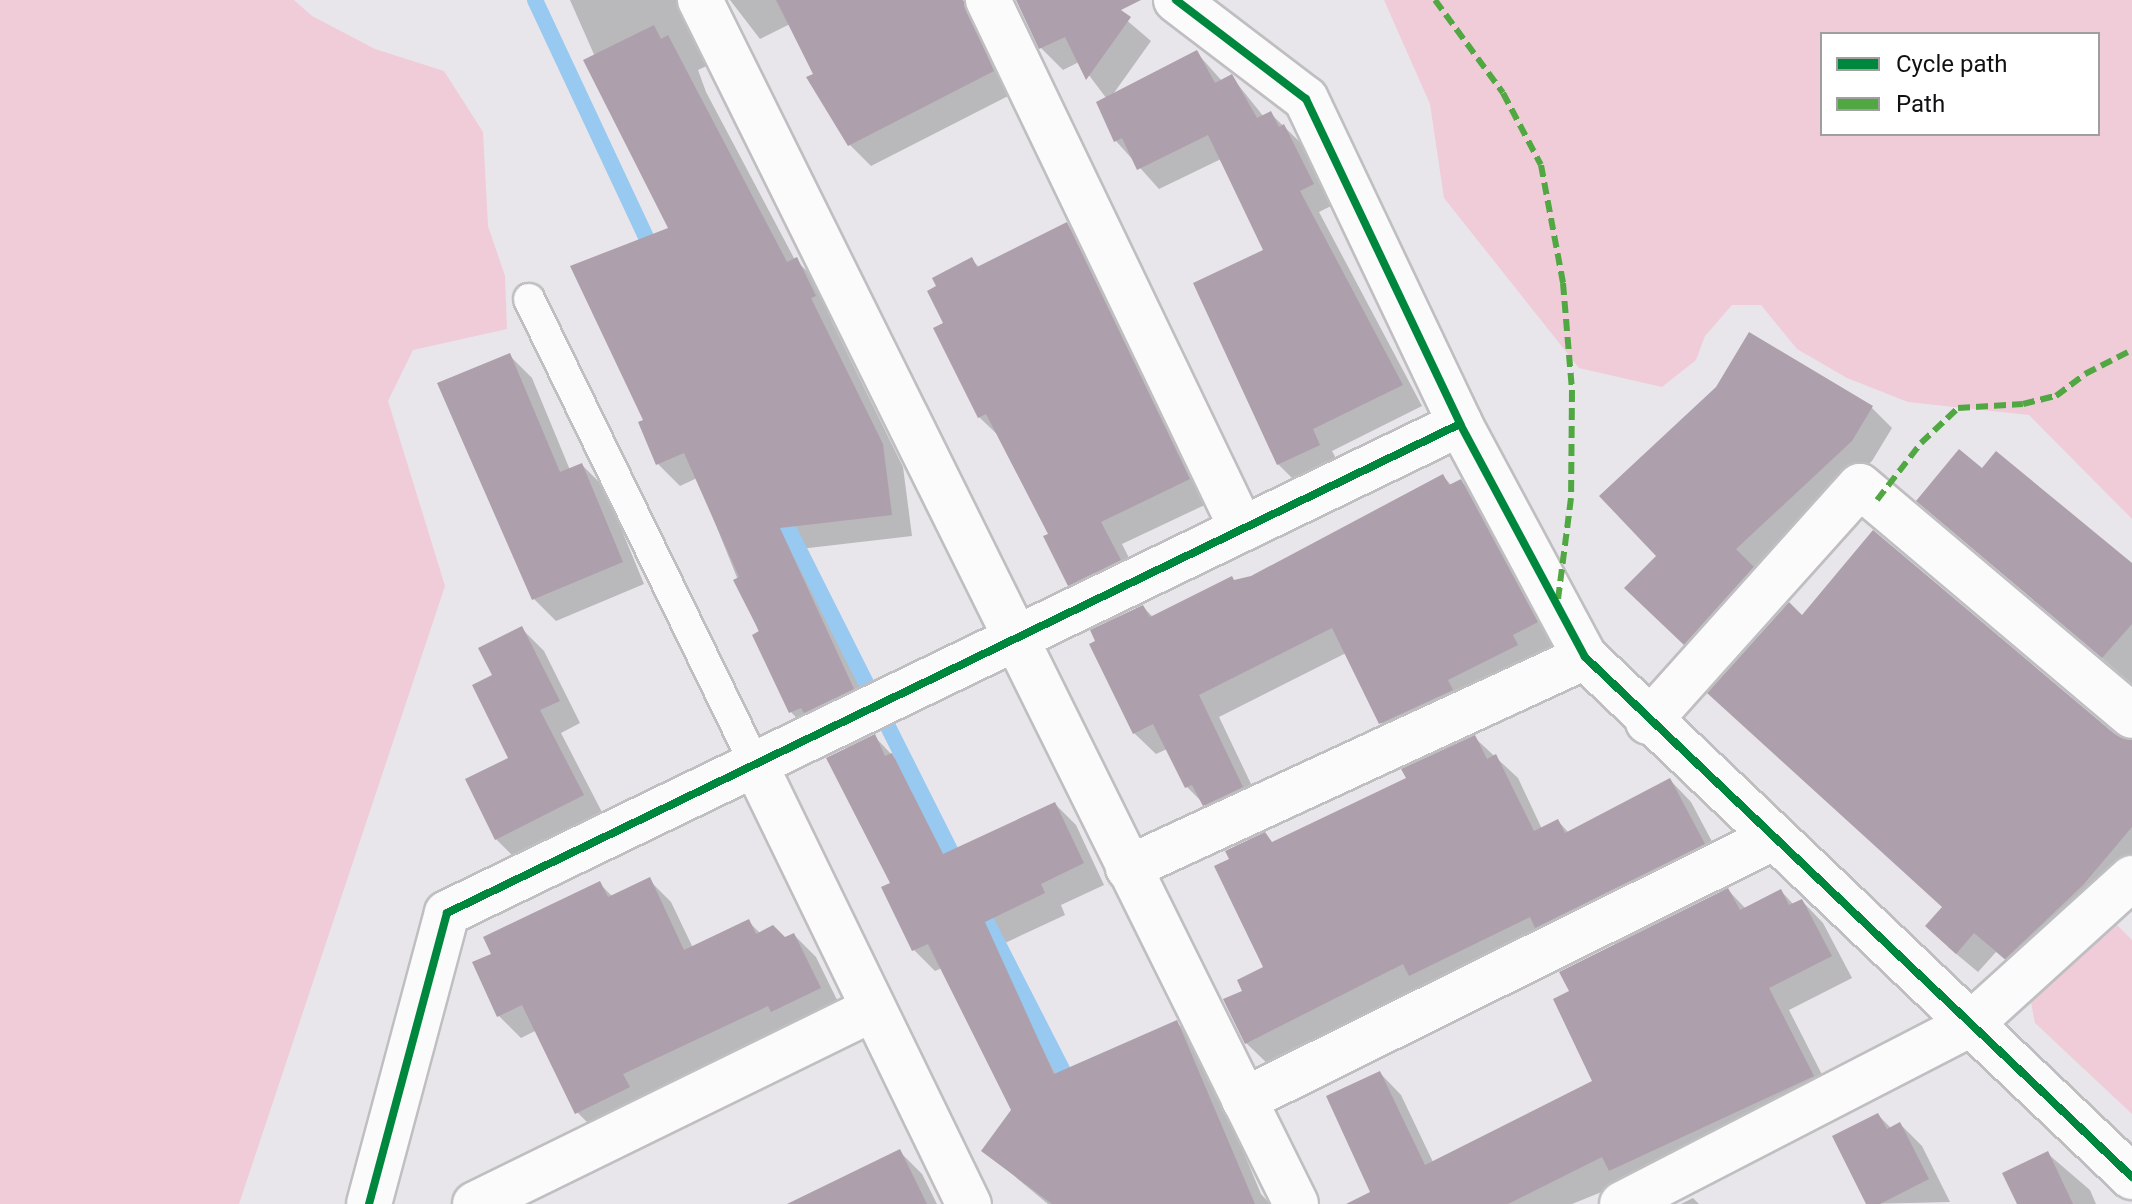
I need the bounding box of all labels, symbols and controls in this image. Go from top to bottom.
legend [1820,32,2100,136]
text: Cycle path [1896,50,2008,78]
text: Path [1896,90,1945,118]

